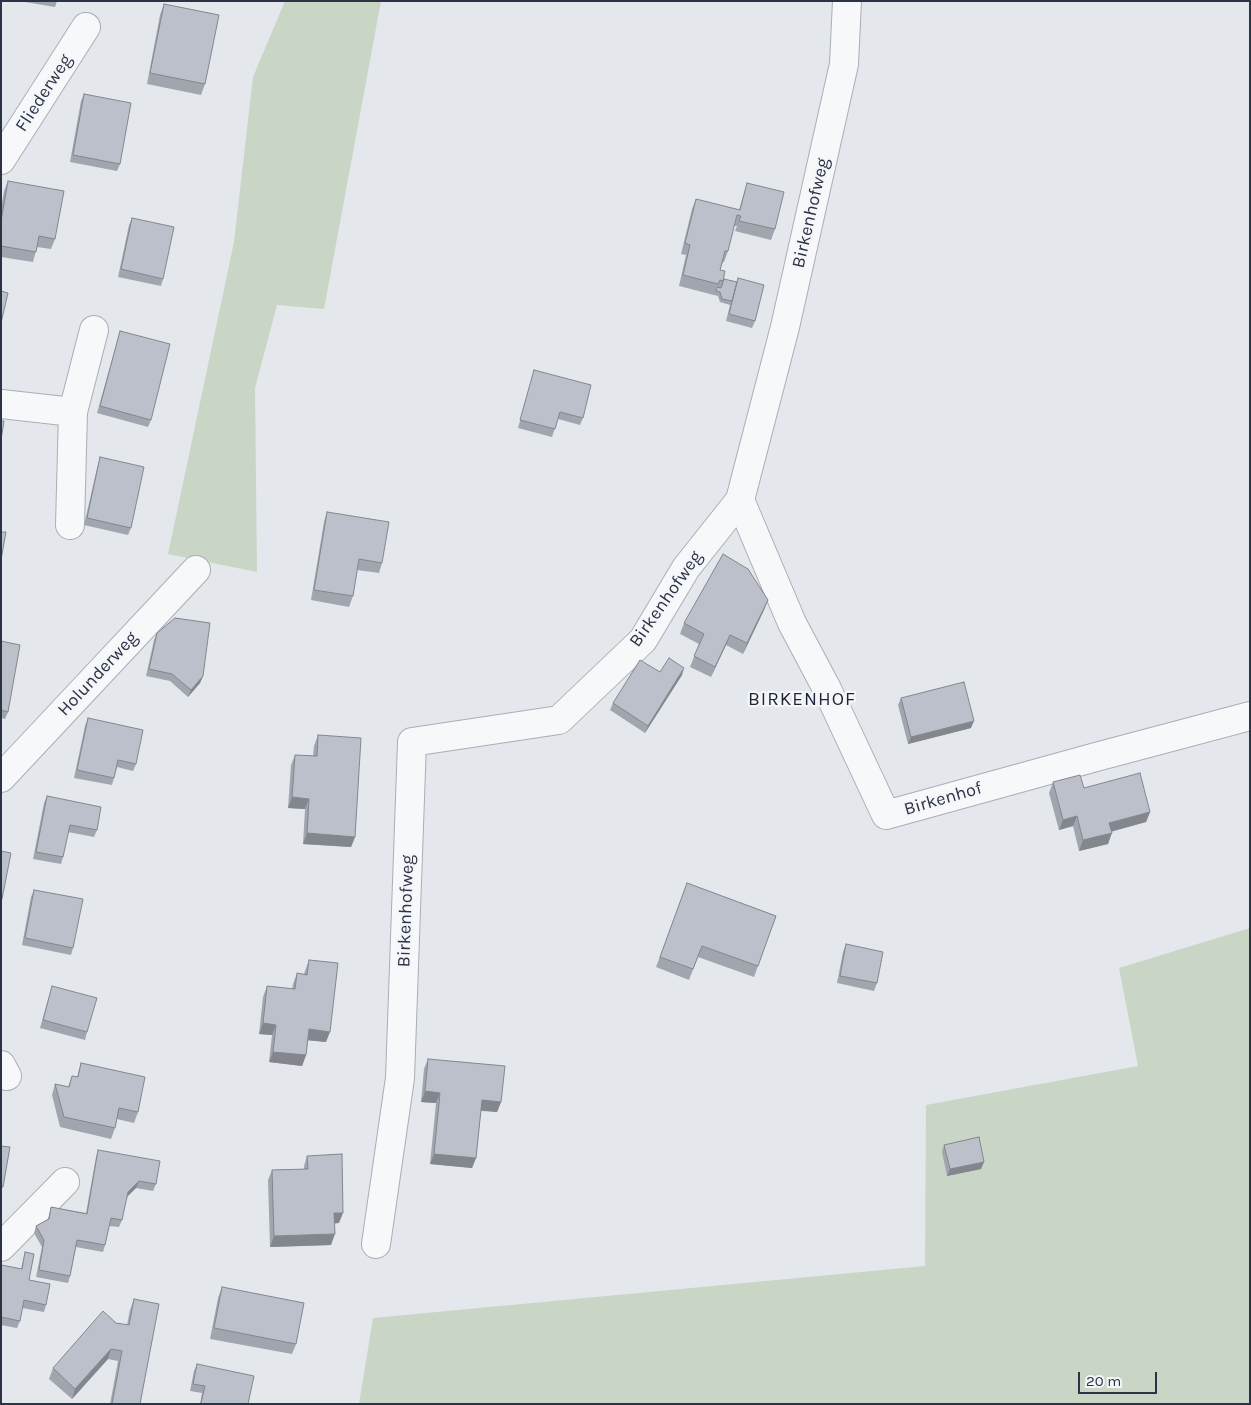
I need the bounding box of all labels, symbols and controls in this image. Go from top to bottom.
street label: Fliederweg [11,50,77,136]
street label: Birkenhofweg [788,156,834,270]
street label: Birkenhofweg [625,547,707,651]
street label: Holunderweg [53,627,143,721]
district label: BIRKENHOF [747,689,857,711]
street label: Birkenhof [901,778,985,820]
street label: Birkenhofweg [393,854,419,968]
scale bar [1081,1362,1160,1394]
text: 20 m [1086,1372,1121,1390]

